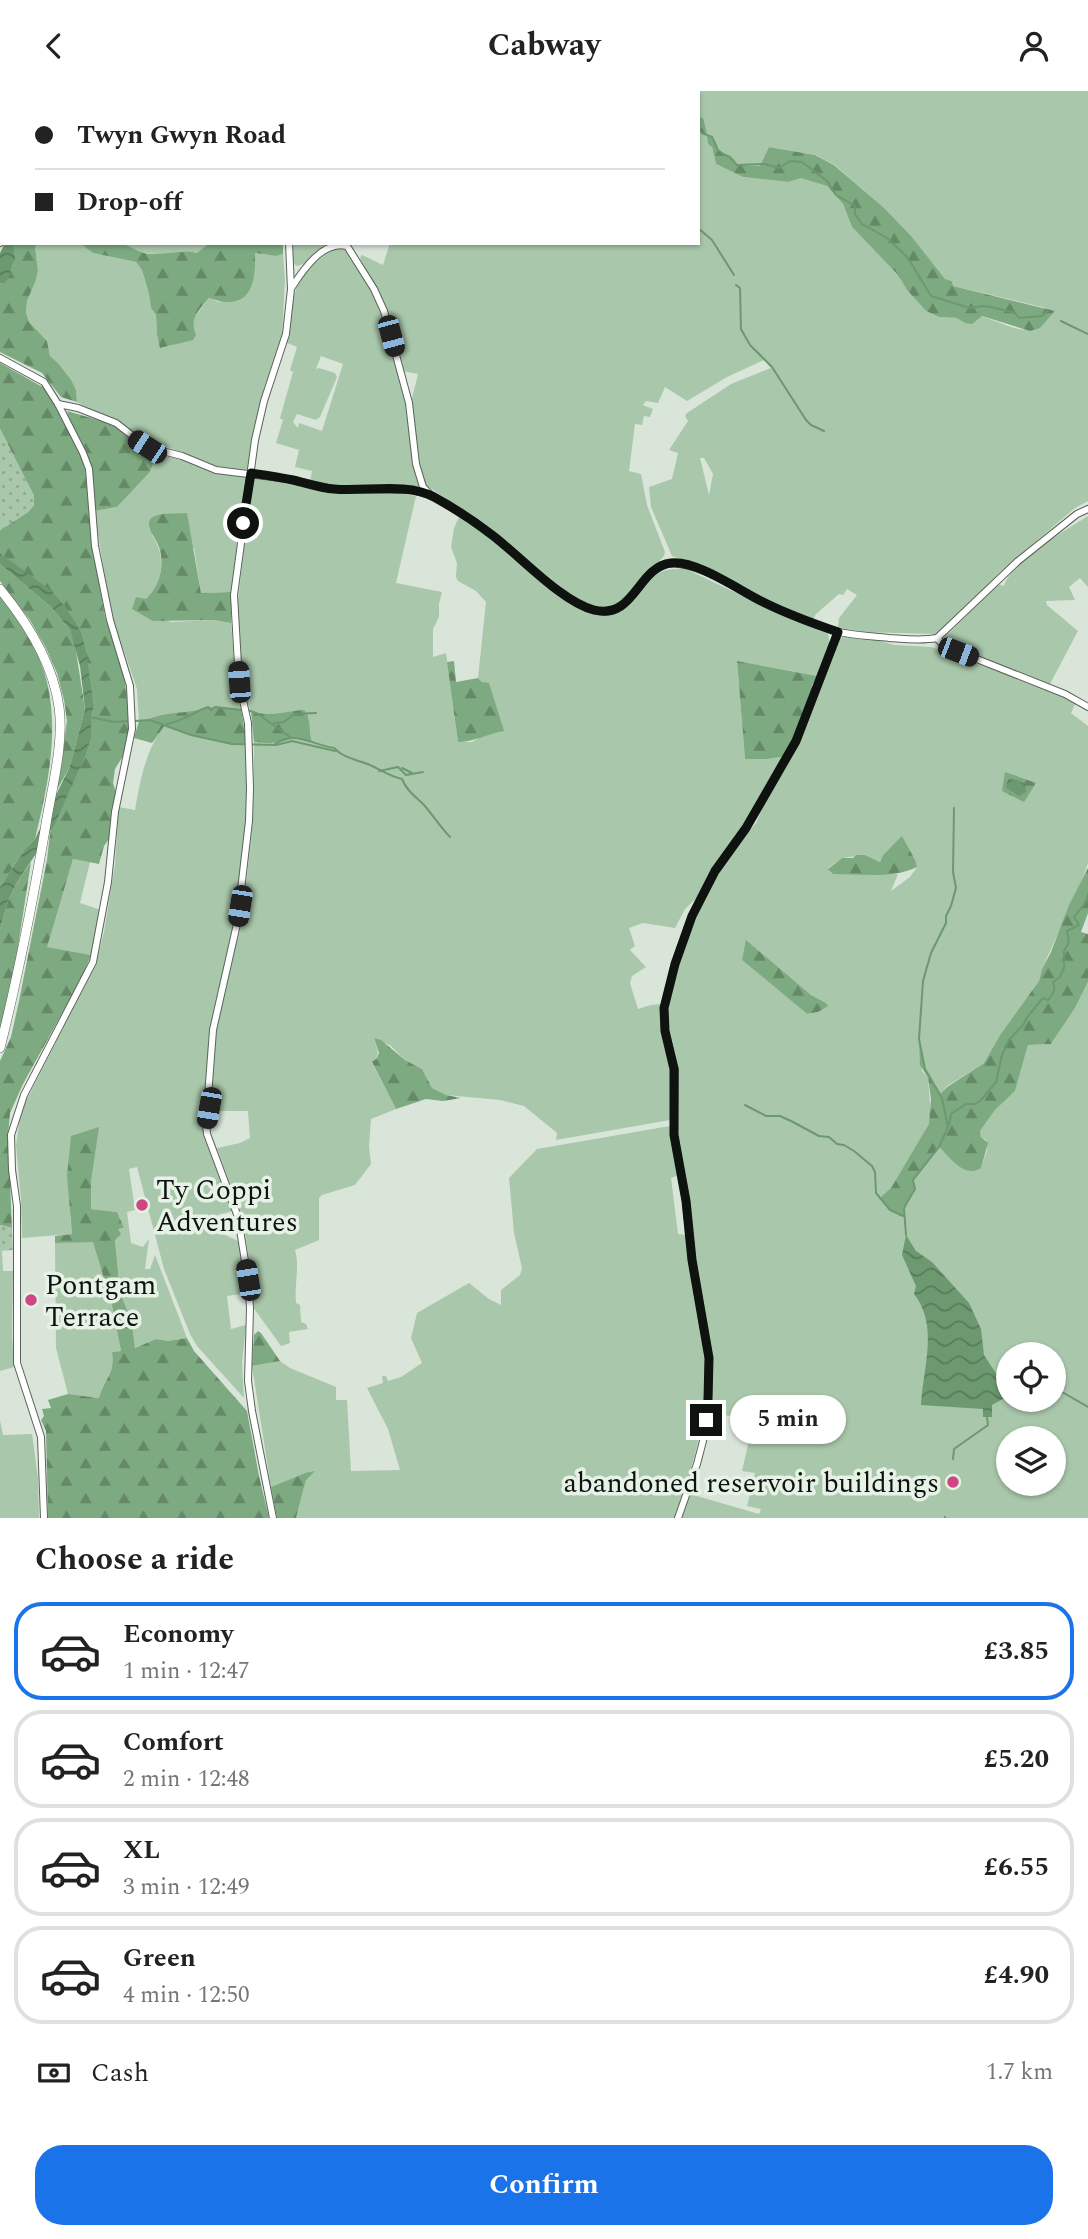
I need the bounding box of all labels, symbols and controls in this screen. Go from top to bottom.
text: Cabway [488,21,600,70]
icon: back [35,27,73,65]
icon: person [1015,27,1053,65]
text: Twyn Gwyn Road [77,115,286,155]
text: Drop-off [77,182,182,222]
car [376,313,407,359]
car [124,427,171,467]
route start [227,507,259,539]
car [935,635,982,669]
car [228,660,251,704]
car [227,884,254,928]
car [196,1085,223,1131]
place label: Ty Coppi Adventures [156,1169,298,1244]
marker: Ty Coppi Adventures [134,1197,150,1213]
car [235,1258,262,1302]
place label: Pontgam Terrace [45,1264,156,1339]
marker: Pontgam Terrace [23,1292,39,1308]
map controls [996,1342,1066,1496]
button: locate [996,1342,1066,1412]
callout: 5 min [730,1395,846,1445]
text: 5 min [757,1402,819,1437]
route end [690,1404,722,1436]
button: layers [996,1426,1066,1496]
place label: abandoned reservoir buildings [563,1462,939,1505]
marker: abandoned reservoir buildings [945,1474,961,1490]
text: Choose a ride [35,1535,234,1584]
text: Economy [123,1614,233,1654]
icon: car [39,1620,102,1683]
text: £3.85 [984,1631,1049,1671]
text: 1 min · 12:47 [123,1654,250,1689]
text: Comfort [123,1722,224,1762]
icon: car [39,1728,102,1791]
text: £5.20 [984,1739,1049,1779]
text: 2 min · 12:48 [123,1762,250,1797]
text: XL [123,1830,160,1870]
icon: car [39,1836,102,1899]
text: £6.55 [984,1847,1049,1887]
text: 3 min · 12:49 [123,1870,250,1905]
text: Green [123,1938,196,1978]
icon: car [39,1944,102,2007]
text: £4.90 [984,1955,1049,1995]
text: 4 min · 12:50 [123,1978,250,2013]
text: Cash [91,2053,149,2093]
icon: cash [35,2054,73,2092]
text: 1.7 km [986,2055,1053,2090]
button: Confirm [35,2145,1053,2225]

